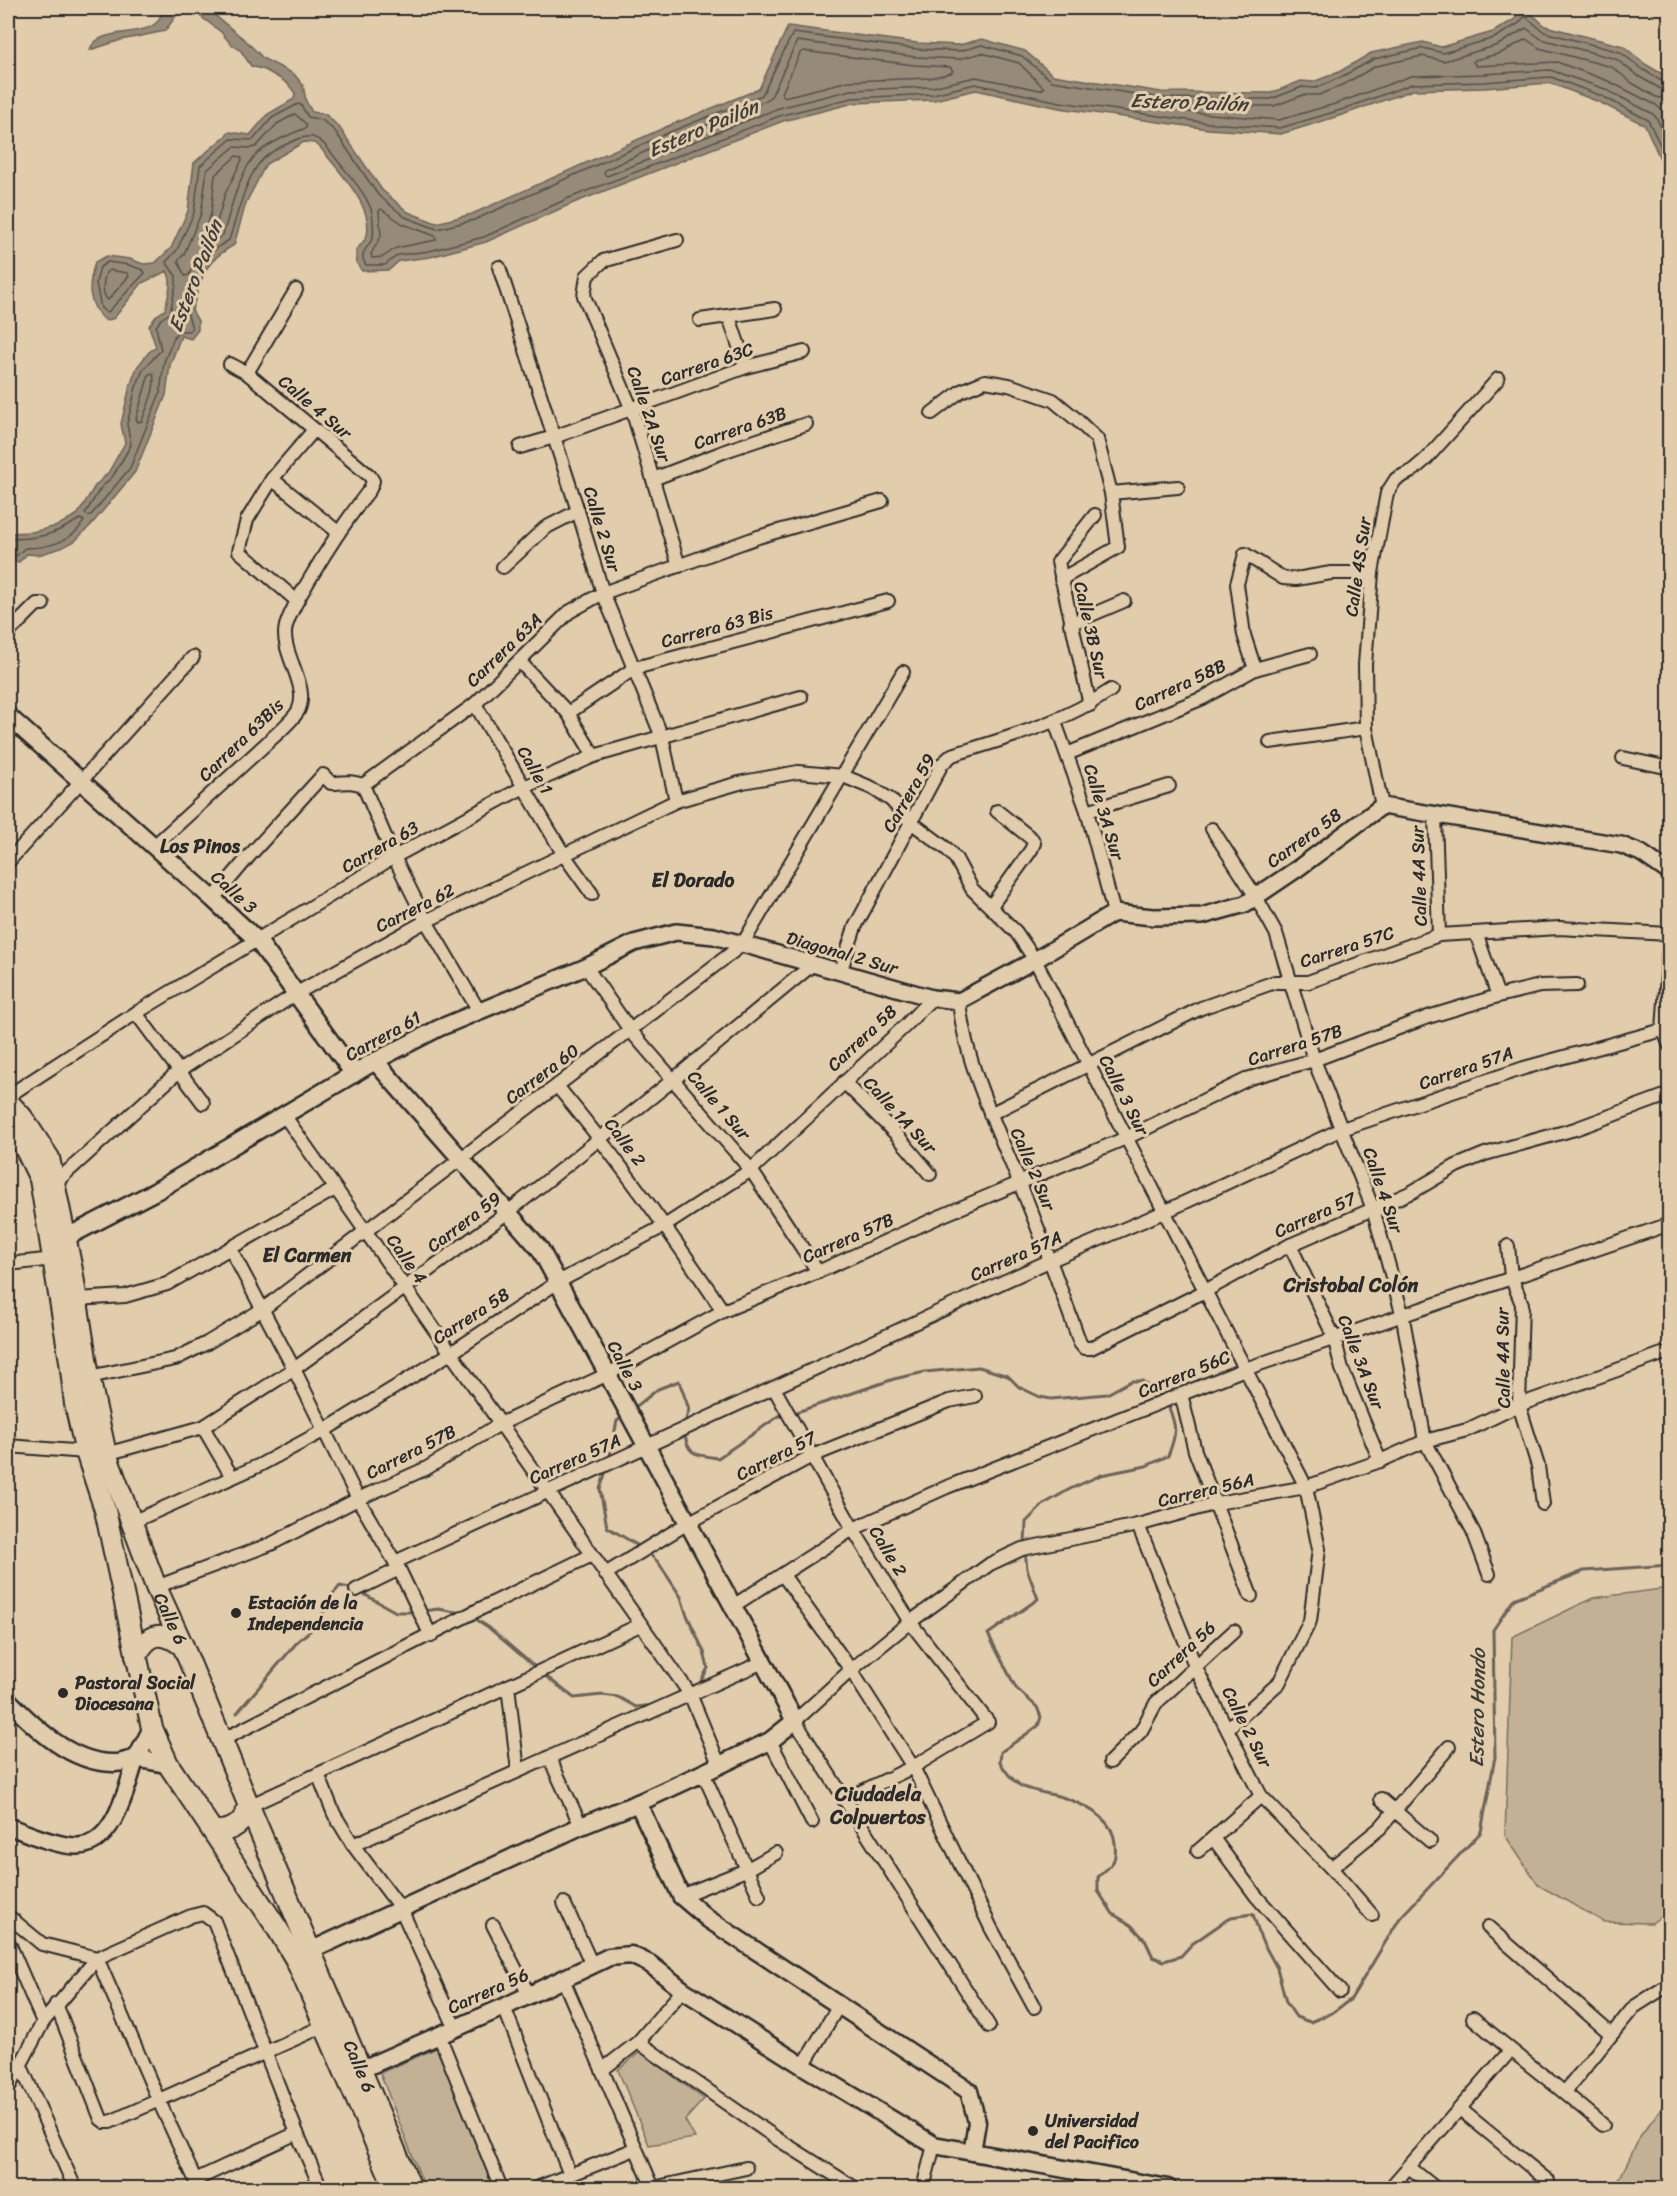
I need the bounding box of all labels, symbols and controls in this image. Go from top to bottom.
water label: Estero Pailón [1130,83,1250,122]
water label: Estero Pailón [642,89,766,167]
water label: Estero Pailón [158,213,234,337]
street label: Carrera 63C [656,333,759,395]
street label: Calle 2A Sur [618,362,681,468]
street label: Calle 4 Sur [271,366,361,449]
street label: Carrera 63B [689,397,791,459]
street label: Calle 2 Sur [574,482,631,577]
street label: Calle 4S Sur [1335,514,1381,619]
street label: Calle 3B Sur [1064,578,1118,683]
street label: Carrera 63 Bis [657,597,777,657]
street label: Carrera 63A [458,605,550,695]
street label: Carrera 58B [1129,650,1231,720]
street label: Carrera 63Bis [190,690,292,790]
street label: Calle 1 [508,739,562,801]
street label: Carrera 59 [873,747,945,839]
street label: Calle 3A Sur [1074,760,1134,866]
street label: Carrera 58 [1259,799,1349,877]
street label: Carrera 63 [335,812,425,882]
street label: Calle 4A Sur [1401,824,1437,927]
district label: Los Pinos [160,829,241,864]
street label: Calle 3 [203,862,265,922]
district label: El Dorado [652,863,734,898]
street label: Carrera 62 [369,874,461,942]
street label: Carrera 57C [1296,916,1399,977]
street label: Diagonal 2 Sur [782,922,903,985]
street label: Carrera 58 [819,996,905,1079]
street label: Carrera 61 [339,1002,427,1070]
street label: Carrera 57B [1243,1015,1347,1075]
street label: Carrera 60 [498,1035,586,1113]
street label: Carrera 57A [1414,1037,1518,1099]
street label: Calle 3 Sur [1090,1049,1159,1143]
street label: Calle 1 Sur [679,1062,760,1149]
street label: Calle 1A Sur [855,1069,946,1163]
street label: Calle 2 [596,1110,654,1174]
street label: Calle 2 Sur [1001,1122,1066,1217]
street label: Calle 4 Sur [1353,1143,1413,1239]
street label: Carrera 57 [1269,1182,1363,1247]
street label: Carrera 59 [419,1183,509,1261]
street label: Carrera 57B [797,1203,899,1273]
street label: Carrera 57A [965,1221,1067,1291]
street label: Calle 4 [378,1227,436,1291]
district label: El Carmen [262,1238,352,1273]
district label: Cristobal Colón [1283,1268,1419,1303]
street label: Carrera 58 [426,1279,516,1353]
street label: Calle 4A Sur [1486,1306,1520,1409]
street label: Calle 3A Sur [1328,1310,1394,1416]
street label: Calle 3 [598,1334,652,1398]
street label: Carrera 56C [1133,1341,1236,1407]
street label: Carrera 57B [360,1415,462,1489]
street label: Carrera 57 [730,1421,823,1490]
street label: Carrera 57A [524,1424,626,1494]
street label: Carrera 56A [1154,1463,1258,1517]
street label: Calle 2 [860,1519,916,1583]
street label: Calle 6 [145,1587,196,1650]
place label: Estación de la Independencia [247,1587,364,1640]
marker: Estación de la Independencia [229,1606,243,1620]
street label: Carrera 56 [1138,1613,1224,1695]
water label: Estero Hondo [1459,1647,1496,1768]
place label: Pastoral Social Diocesana [75,1667,196,1720]
street label: Calle 2 Sur [1213,1681,1282,1775]
marker: Pastoral Social Diocesana [56,1686,70,1700]
district label: Ciudadela Colpuertos [829,1777,927,1835]
street label: Carrera 56 [442,1959,534,2023]
street label: Calle 6 [334,2035,385,2098]
place label: Universidad del Pacifico [1045,2105,1140,2158]
marker: Universidad del Pacifico [1026,2124,1040,2138]

